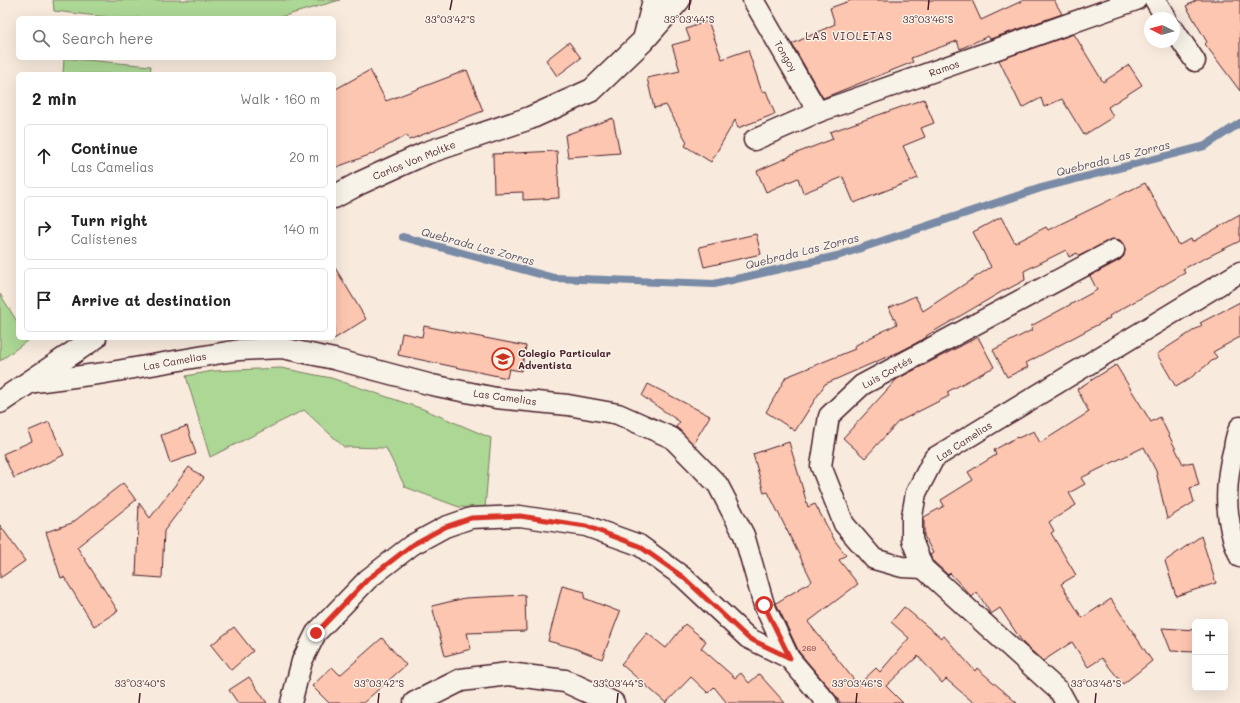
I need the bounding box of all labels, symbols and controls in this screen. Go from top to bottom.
text: 33°03'42"S [425,12,476,26]
text: 33°03'44"S [664,12,715,26]
text: 33°03'46"S [903,12,954,26]
north arrow [1144,12,1180,48]
search box [16,16,336,60]
icon: search [30,27,52,49]
text: Search here [62,28,153,48]
district label: LAS VIOLETAS [805,28,893,43]
street label: Tongoy [771,38,801,74]
street label: Ramos [927,56,961,80]
text: 2 min [32,87,77,109]
text: Walk · 160 m [240,90,320,107]
street label: Carlos Von Moltke [370,137,458,183]
water label: Quebrada Las Zorras [1055,137,1171,179]
text: Continue [71,138,138,158]
icon: ahead [33,145,55,167]
text: 20 m [289,148,319,165]
text: Las Camelias [71,158,154,175]
text: Turn right [71,210,148,230]
icon: right [33,217,55,239]
text: 140 m [283,220,319,237]
water label: Quebrada Las Zorras [420,224,536,268]
text: Calístenes [71,230,137,247]
water label: Quebrada Las Zorras [744,230,860,272]
icon: arrive [33,289,55,311]
text: Arrive at destination [71,290,231,310]
school or university icon: Colegio Particular Adventista [490,346,516,372]
place label: Colegio Particular Adventista [518,346,611,372]
street label: Las Camelias [142,349,208,373]
street label: Luis Cortés [859,352,915,392]
street label: Las Camelias [472,386,538,408]
street label: Las Camelias [933,418,995,464]
route start [755,596,773,614]
map controls [1192,619,1228,691]
button: + [1192,619,1228,655]
route end [307,624,325,642]
house number: 269 [802,643,816,653]
button: − [1192,655,1228,691]
text: 33°03'40"S [114,676,166,690]
text: 33°03'42"S [354,676,405,690]
text: 33°03'44"S [593,676,644,690]
text: 33°03'46"S [832,676,883,690]
text: 33°03'48"S [1071,676,1122,690]

